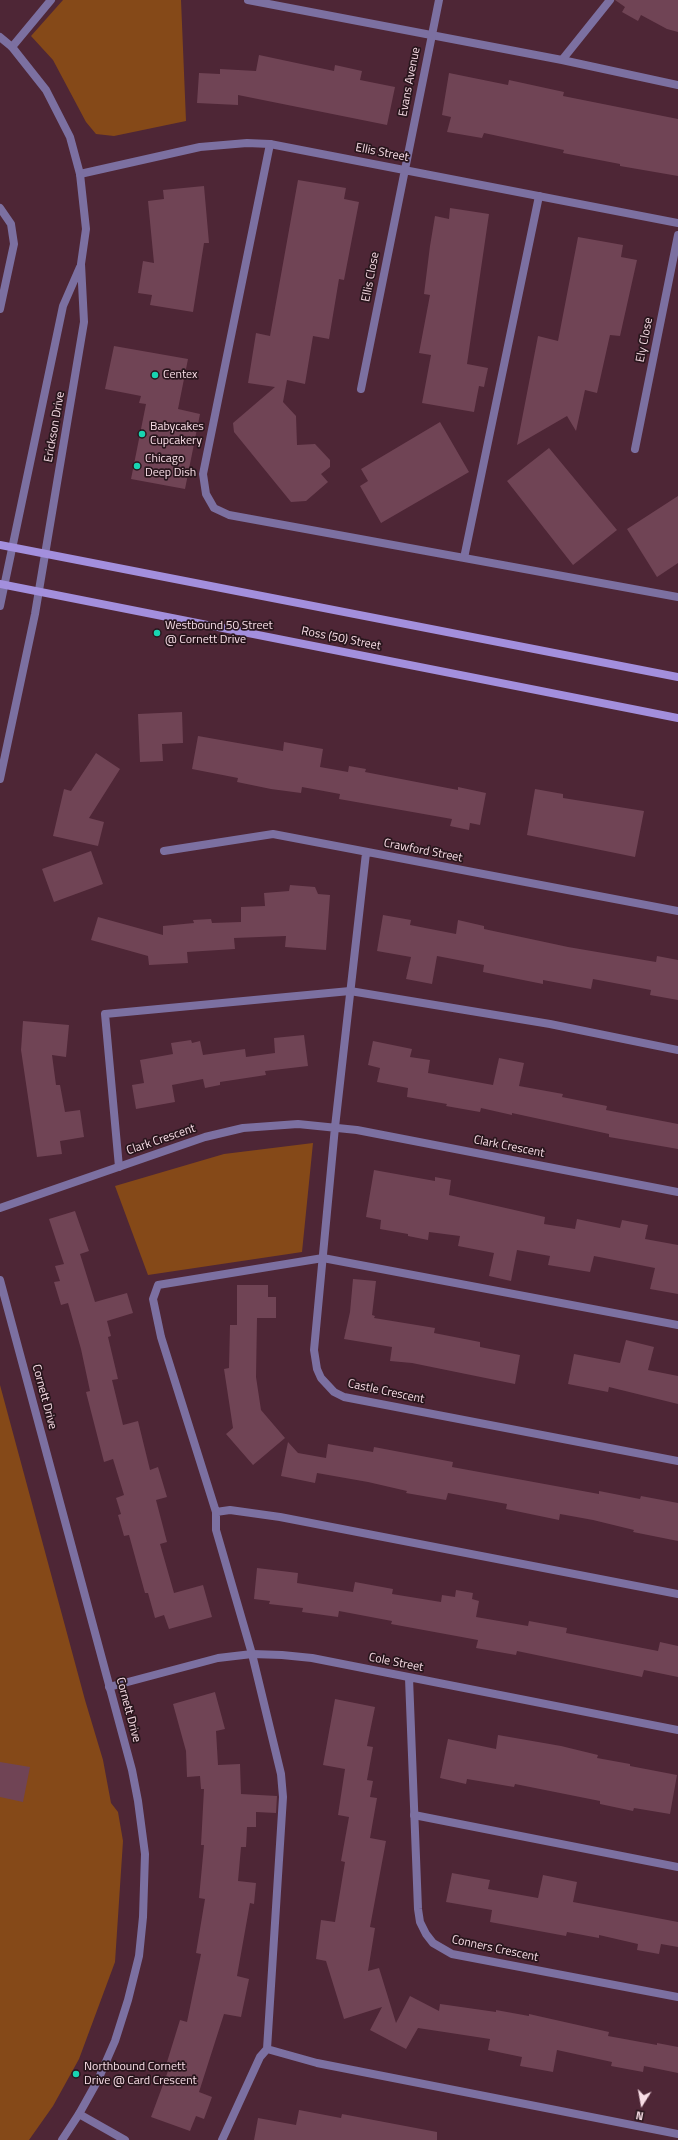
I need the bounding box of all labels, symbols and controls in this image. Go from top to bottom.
street label: Evans Avenue [396,46,424,118]
street label: Ellis Street [354,141,410,165]
street label: Ellis Close [359,251,383,303]
street label: Ely Close [634,316,656,364]
place label: Centex [163,368,198,382]
marker: Centex [150,370,160,380]
street label: Erickson Drive [42,390,68,464]
place label: Babycakes Cupcakery [150,420,204,448]
marker: Babycakes Cupcakery [137,429,147,439]
place label: Chicago Deep Dish [145,452,196,480]
marker: Chicago Deep Dish [132,461,142,471]
place label: Westbound 50 Street @ Cornett Drive [165,619,273,647]
street label: Ross (50) Street [300,624,382,654]
marker: Westbound 50 Street @ Cornett Drive [152,628,162,638]
street label: Crawford Street [382,836,464,866]
street label: Clark Crescent [125,1121,197,1159]
street label: Clark Crescent [472,1133,546,1161]
street label: Cornett Drive [28,1363,60,1431]
street label: Castle Crescent [346,1377,426,1407]
street label: Cole Street [368,1651,424,1675]
street label: Cornett Drive [112,1676,144,1744]
street label: Conners Crescent [450,1933,540,1965]
place label: Northbound Cornett Drive @ Card Crescent [84,2060,197,2088]
marker: Northbound Cornett Drive @ Card Crescent [71,2069,81,2079]
north arrow [622,2084,662,2124]
text: N [634,2107,645,2124]

